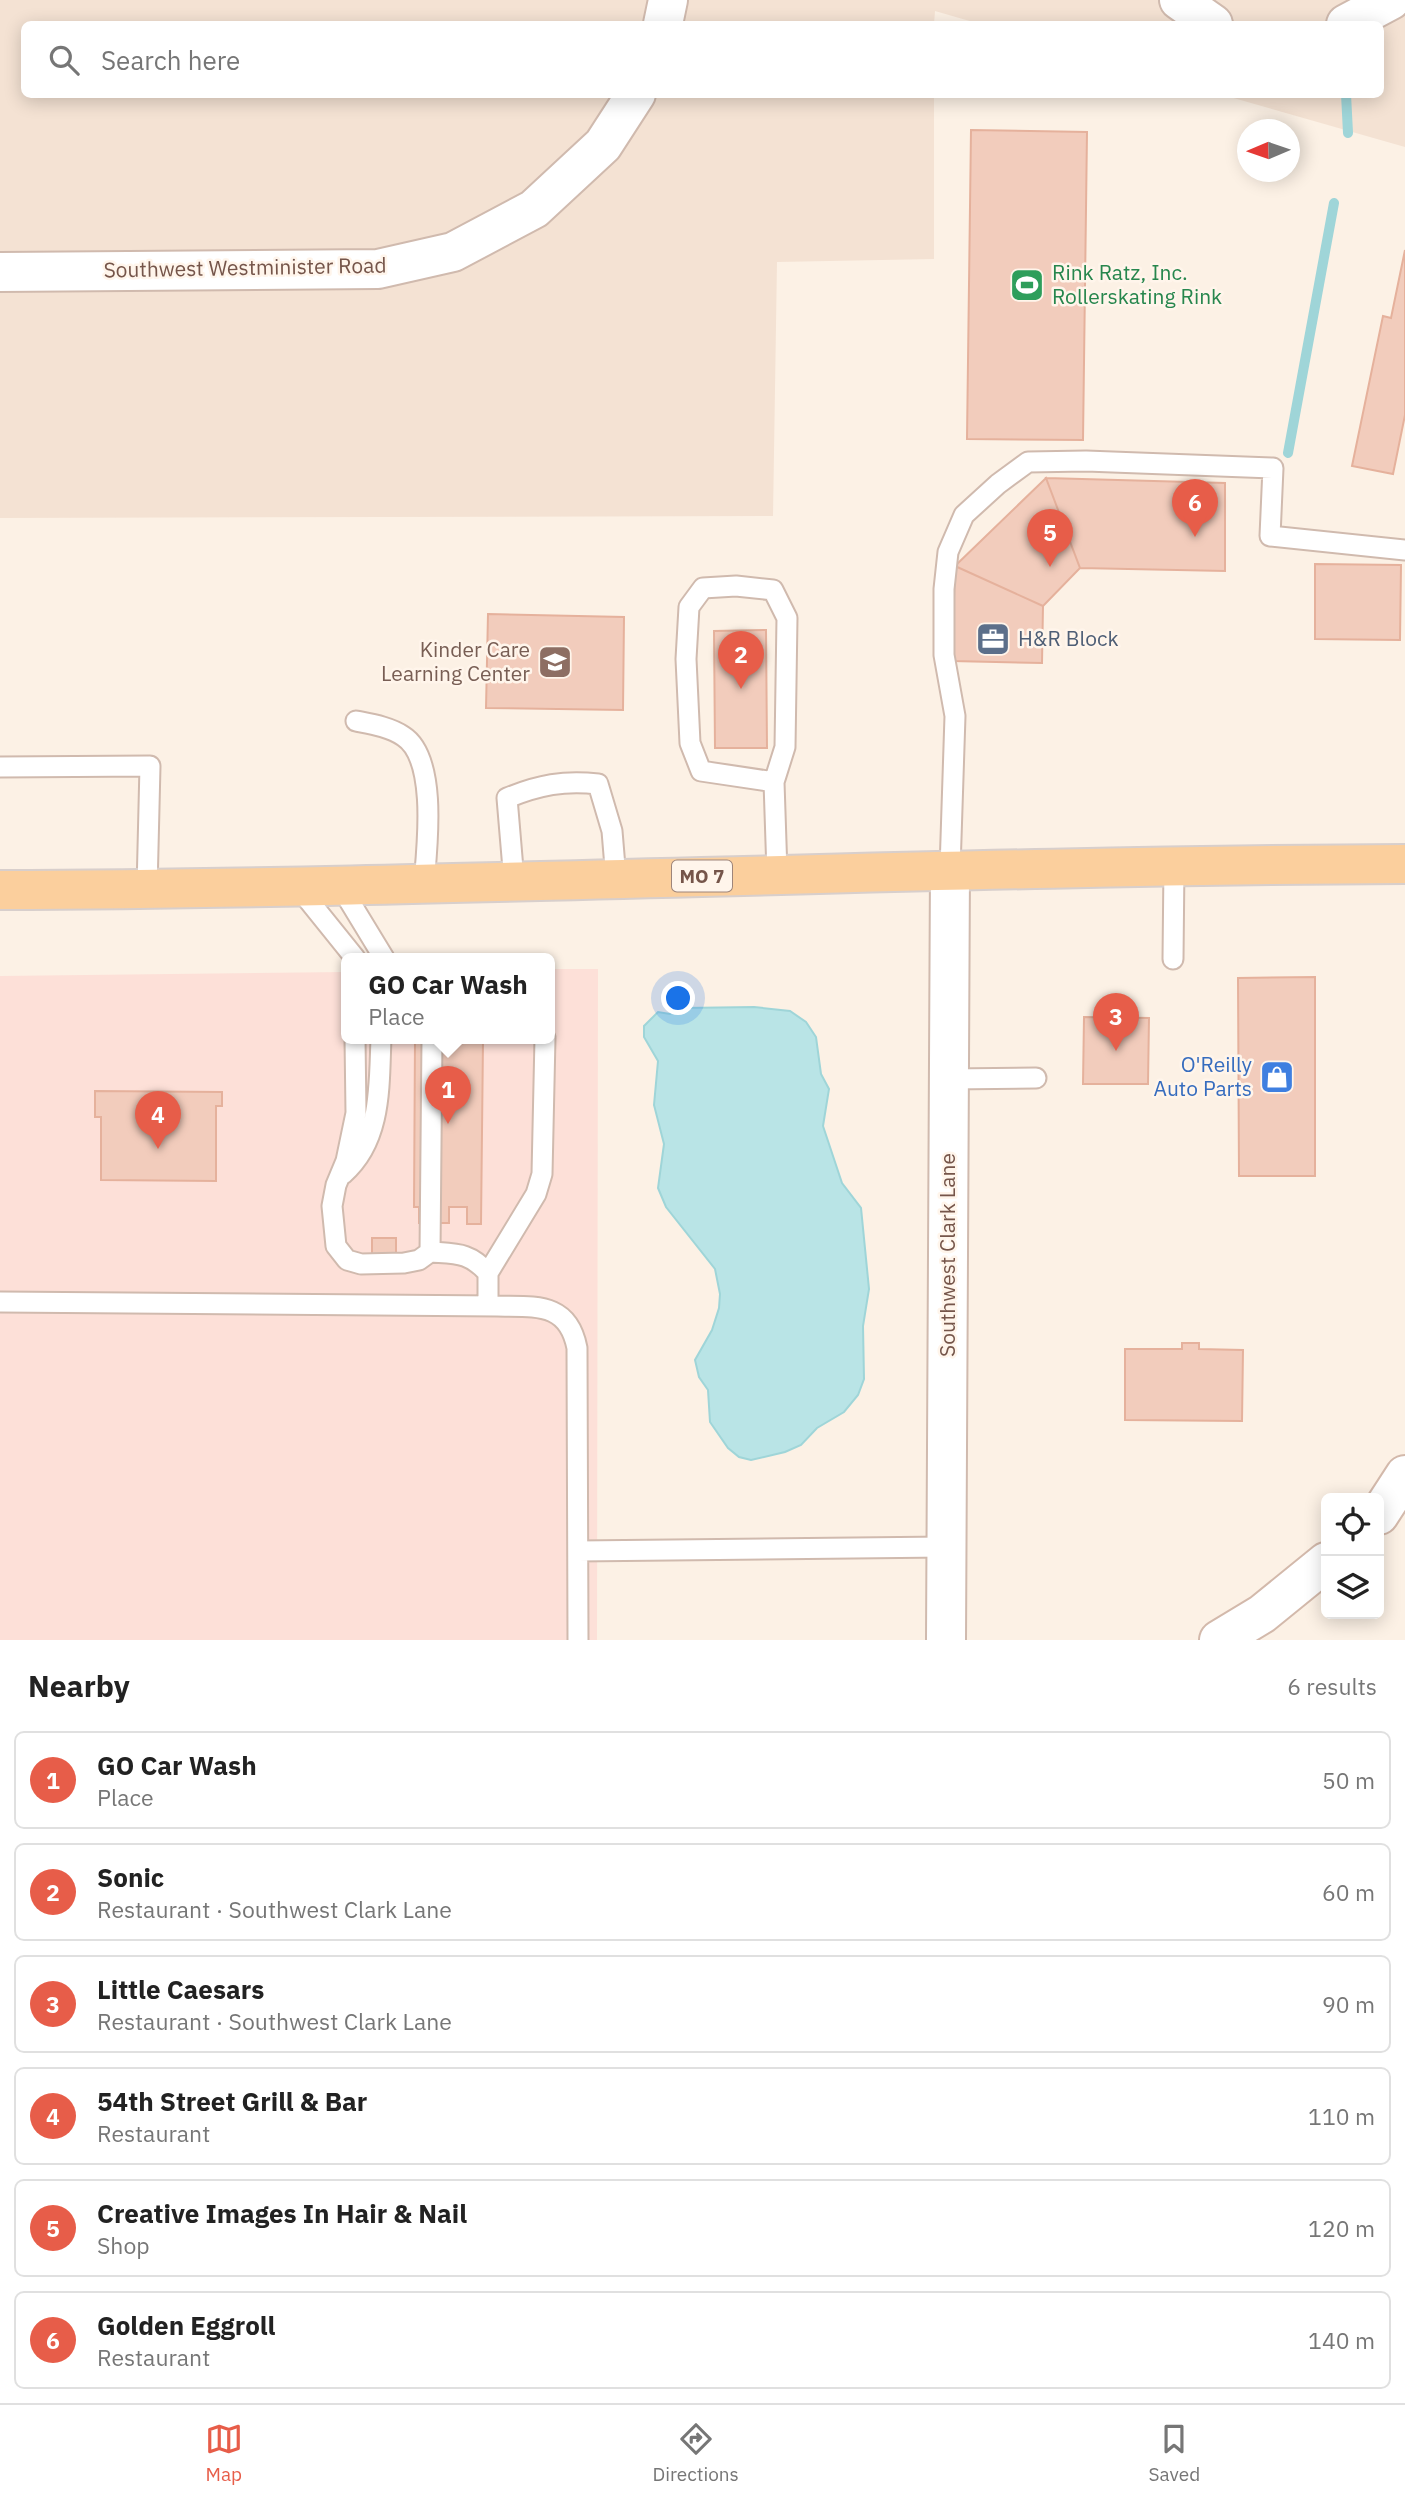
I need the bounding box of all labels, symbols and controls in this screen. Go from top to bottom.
search box [21,21,1384,98]
icon: search [45,41,83,79]
text: Search here [101,43,240,77]
north arrow [1237,119,1300,182]
street label: Southwest Westminister Road [103,251,387,283]
place label: Rink Ratz, Inc. Rollerskating Rink [1052,258,1222,310]
sports icon: Rink Ratz, Inc. Rollerskating Rink [1008,266,1046,304]
pin: 6 [1172,479,1218,537]
pin: 5 [1027,509,1073,567]
office icon: H&R Block [974,620,1012,658]
place label: H&R Block [1018,624,1119,652]
pin: 2 [718,631,764,689]
place label: Kinder Care Learning Center [381,635,530,687]
school or university icon: Kinder Care Learning Center [536,643,574,681]
road number: MO 7 [672,860,732,891]
popup [341,953,555,1044]
text: GO Car Wash [368,967,528,1001]
your location [661,981,695,1015]
pin: 3 [1093,993,1139,1051]
text: Place [368,1001,425,1031]
place label: O'Reilly Auto Parts [1153,1050,1253,1102]
shop icon: O'Reilly Auto Parts [1258,1058,1296,1096]
pin: 1 [425,1066,471,1124]
pin: 4 [135,1091,181,1149]
street label: Southwest Clark Lane [933,1153,961,1357]
map controls [1321,1493,1384,1619]
button: locate [1321,1493,1384,1556]
button: layers [1321,1556,1384,1619]
text: Nearby [28,1666,130,1705]
text: 6 results [1287,1671,1377,1701]
text: GO Car Wash [97,1748,257,1782]
text: 1 [46,1765,60,1795]
text: 50 m [1322,1765,1375,1795]
text: Place [97,1782,154,1812]
text: Sonic [97,1860,164,1894]
text: 2 [46,1877,60,1907]
text: 60 m [1322,1877,1375,1907]
text: Restaurant · Southwest Clark Lane [97,1894,452,1924]
text: Little Caesars [97,1972,264,2006]
text: 3 [46,1989,60,2019]
text: 90 m [1322,1989,1375,2019]
text: Restaurant · Southwest Clark Lane [97,2006,452,2036]
text: 54th Street Grill & Bar [97,2084,367,2118]
text: 4 [46,2101,60,2131]
text: 110 m [1308,2101,1375,2131]
text: Restaurant [97,2118,210,2148]
text: Creative Images In Hair & Nail [97,2196,467,2230]
text: 5 [46,2213,60,2243]
text: 120 m [1308,2213,1375,2243]
text: Shop [97,2230,150,2260]
text: Golden Eggroll [97,2308,275,2342]
text: 6 [46,2325,60,2355]
text: 140 m [1308,2325,1375,2355]
text: Restaurant [97,2342,210,2372]
tab: Map [205,2420,243,2486]
tab: Directions [652,2420,739,2486]
tab: Saved [1149,2420,1200,2486]

